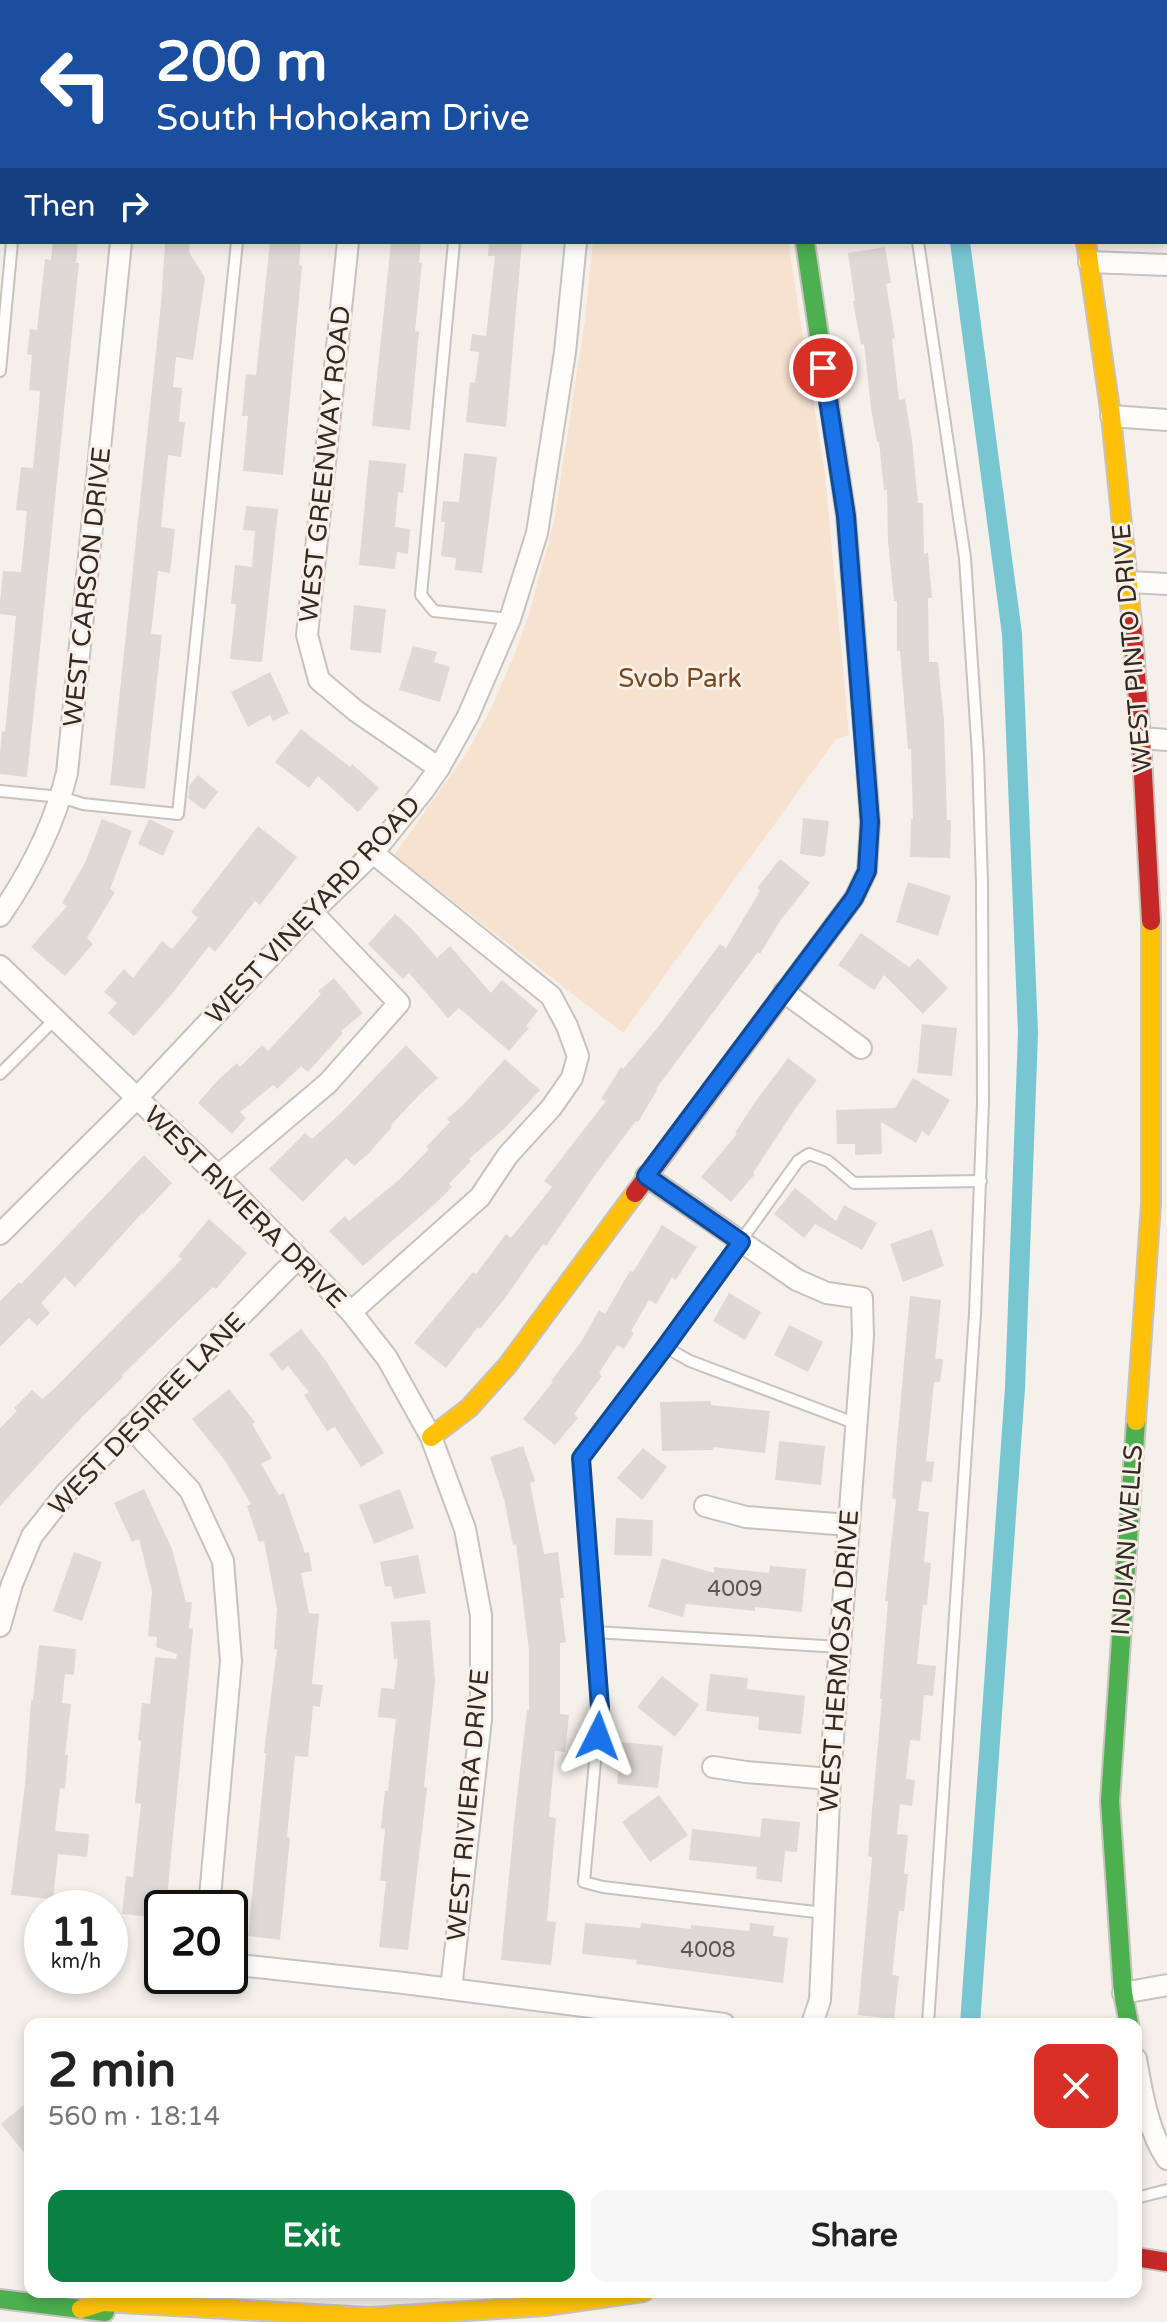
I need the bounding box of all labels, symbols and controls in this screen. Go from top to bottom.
text: 200 m [156,29,327,96]
icon: left [24,32,128,136]
text: South Hohokam Drive [156,97,530,140]
icon: right [112,184,156,228]
text: Then [24,188,96,225]
street label: WEST GREENWAY ROAD [293,304,357,624]
pin [789,334,857,402]
icon: arrive [801,346,845,390]
street label: WEST CARSON DRIVE [57,445,117,729]
street label: WEST PINTO DRIVE [1106,522,1158,774]
park label: Svob Park [618,663,742,694]
street label: WEST VINEYARD ROAD [199,789,427,1031]
street label: WEST RIVIERA DRIVE [137,1099,353,1315]
street label: WEST DESIREE LANE [42,1306,252,1522]
street label: INDIAN WELLS [1105,1444,1149,1636]
street label: WEST HERMOSA DRIVE [813,1508,865,1814]
house number: 4009 [707,1576,763,1602]
street label: WEST RIVIERA DRIVE [441,1668,495,1942]
position arrow [556,1694,640,1778]
speed limit sign: 20 [144,1890,248,1994]
text: 11 [51,1908,101,1956]
house number: 4008 [680,1937,736,1963]
text: km/h [51,1950,101,1974]
text: 2 min [48,2042,176,2100]
button: close [1034,2044,1118,2128]
text: 560 m · 18:14 [48,2101,220,2132]
button: Exit [48,2190,575,2282]
button: Share [591,2190,1118,2282]

